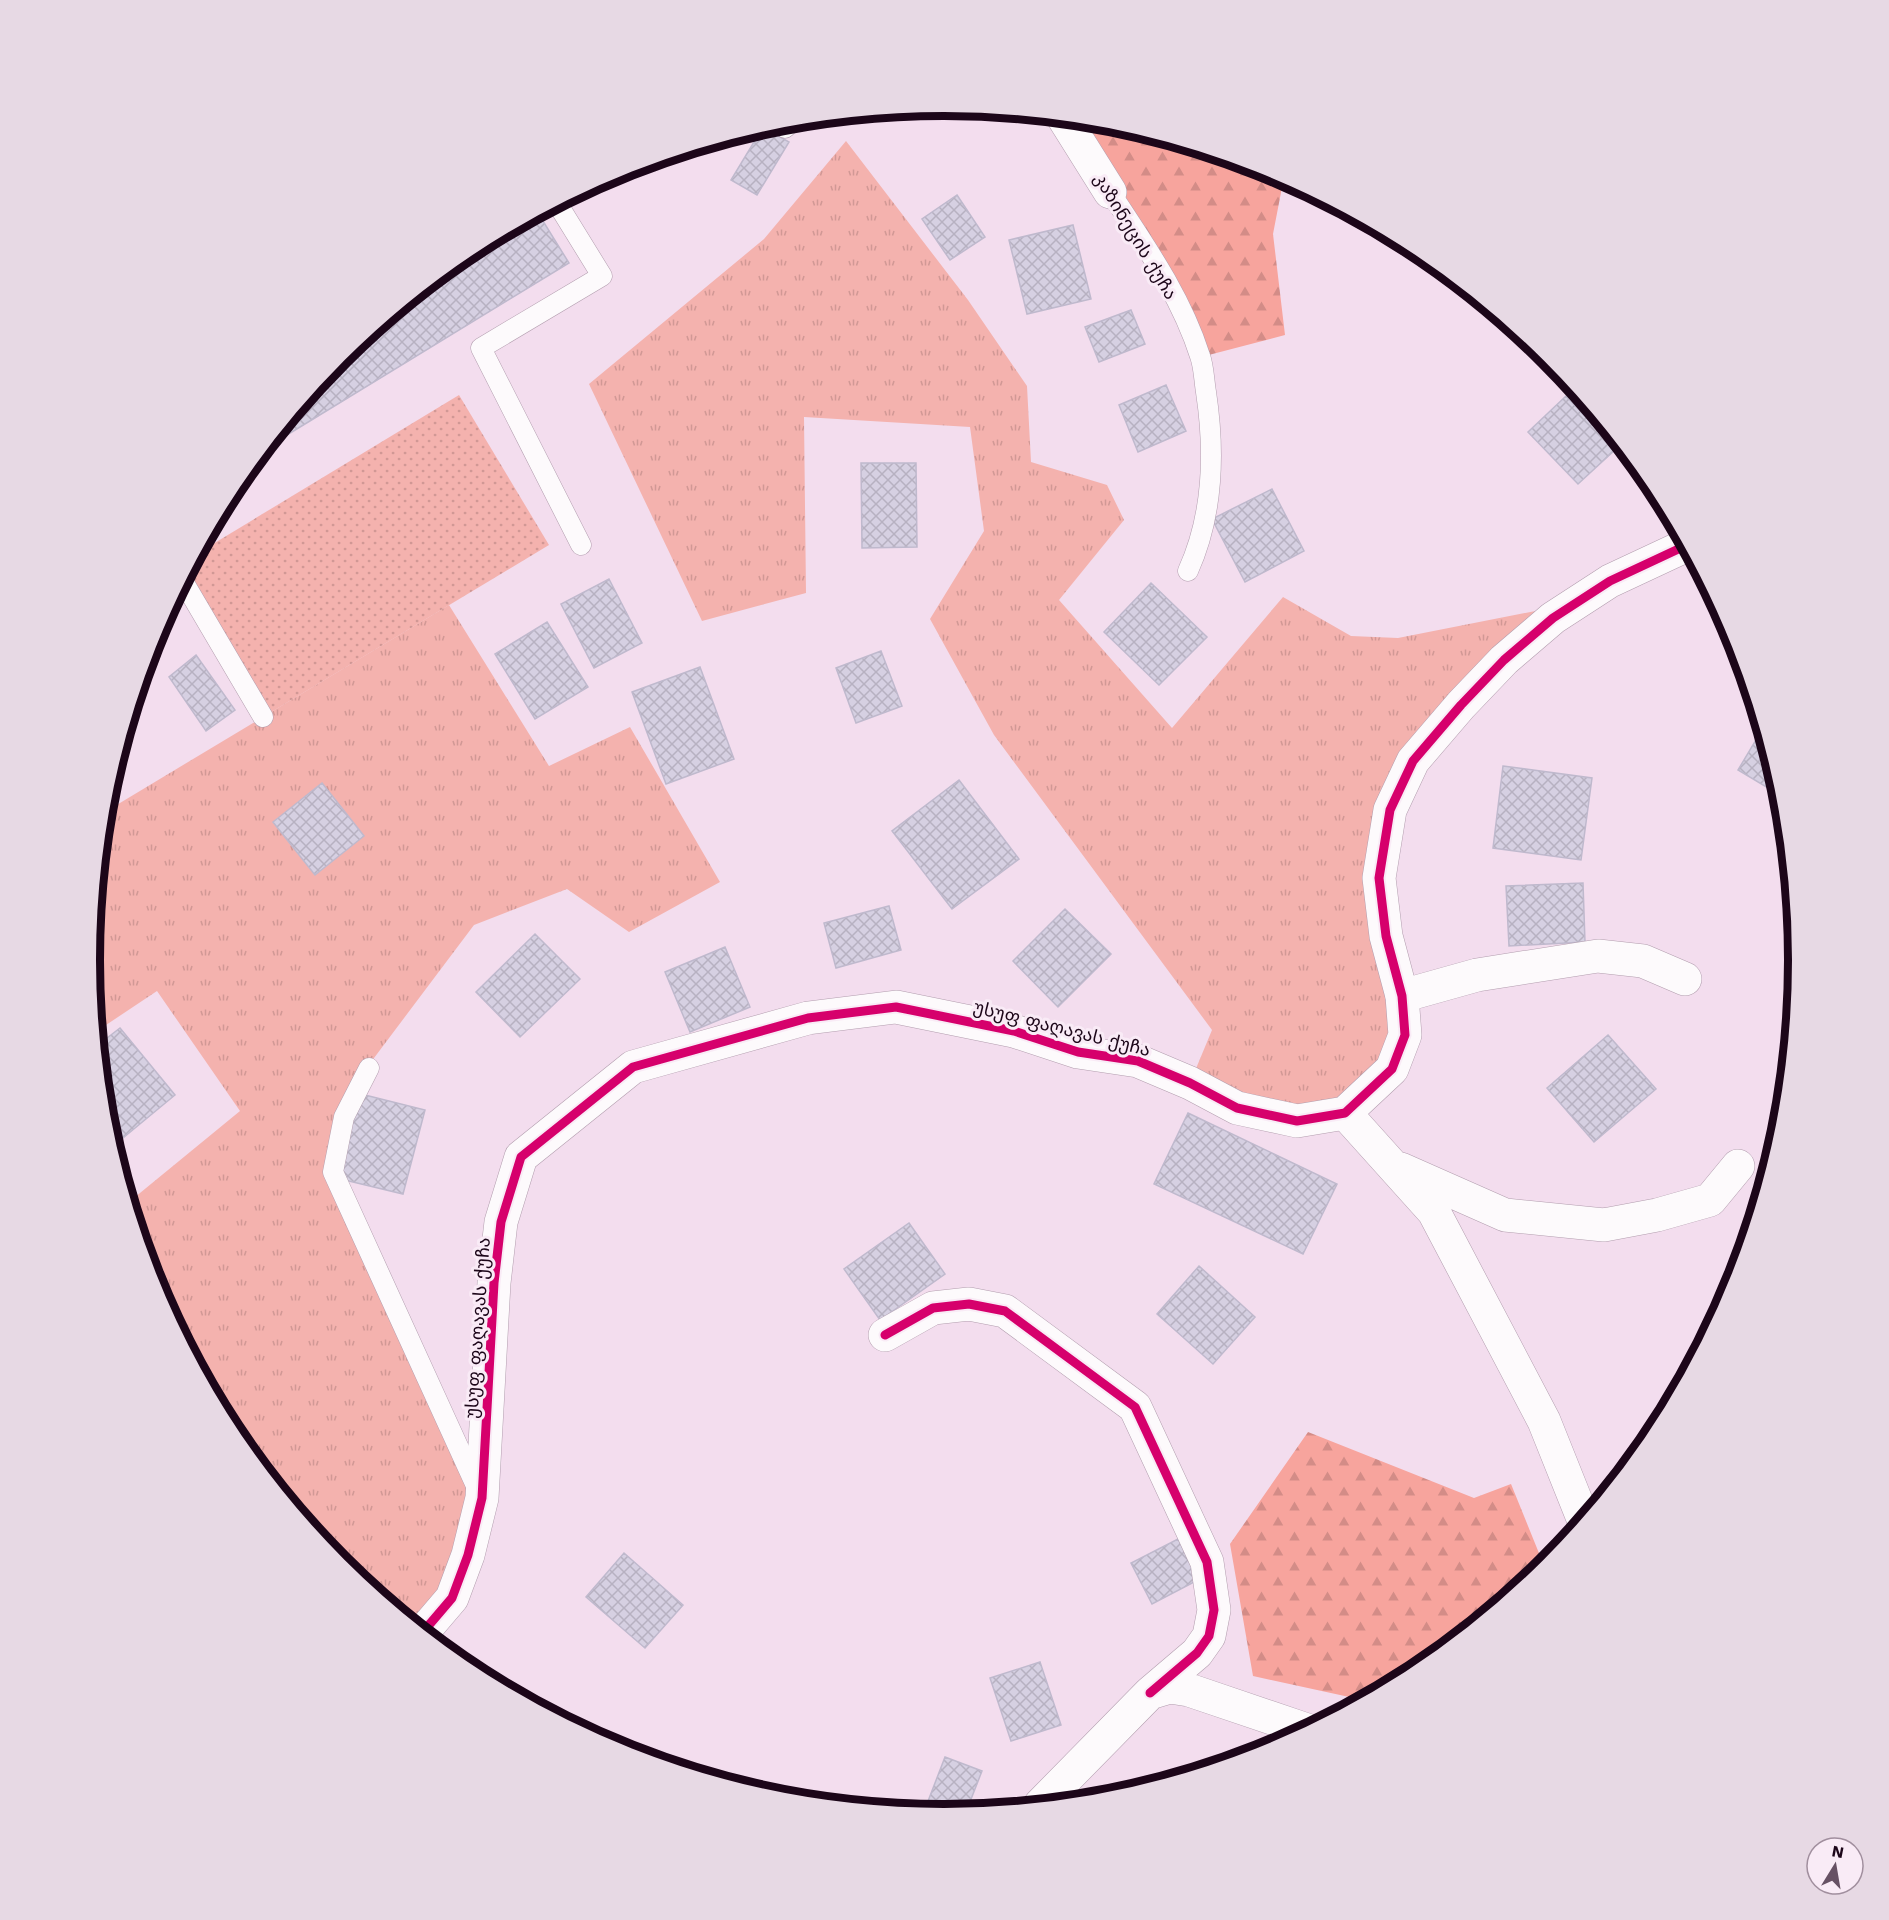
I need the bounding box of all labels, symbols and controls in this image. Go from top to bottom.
street label: კაზინეცის ქუჩა [1089,169,1182,304]
street label: უსუფ ფაღავას ქუჩა [971,996,1153,1061]
street label: უსუფ ფაღავას ქუჩა [460,1237,495,1419]
north arrow [1805,1836,1865,1896]
text: N [1830,1841,1845,1862]

